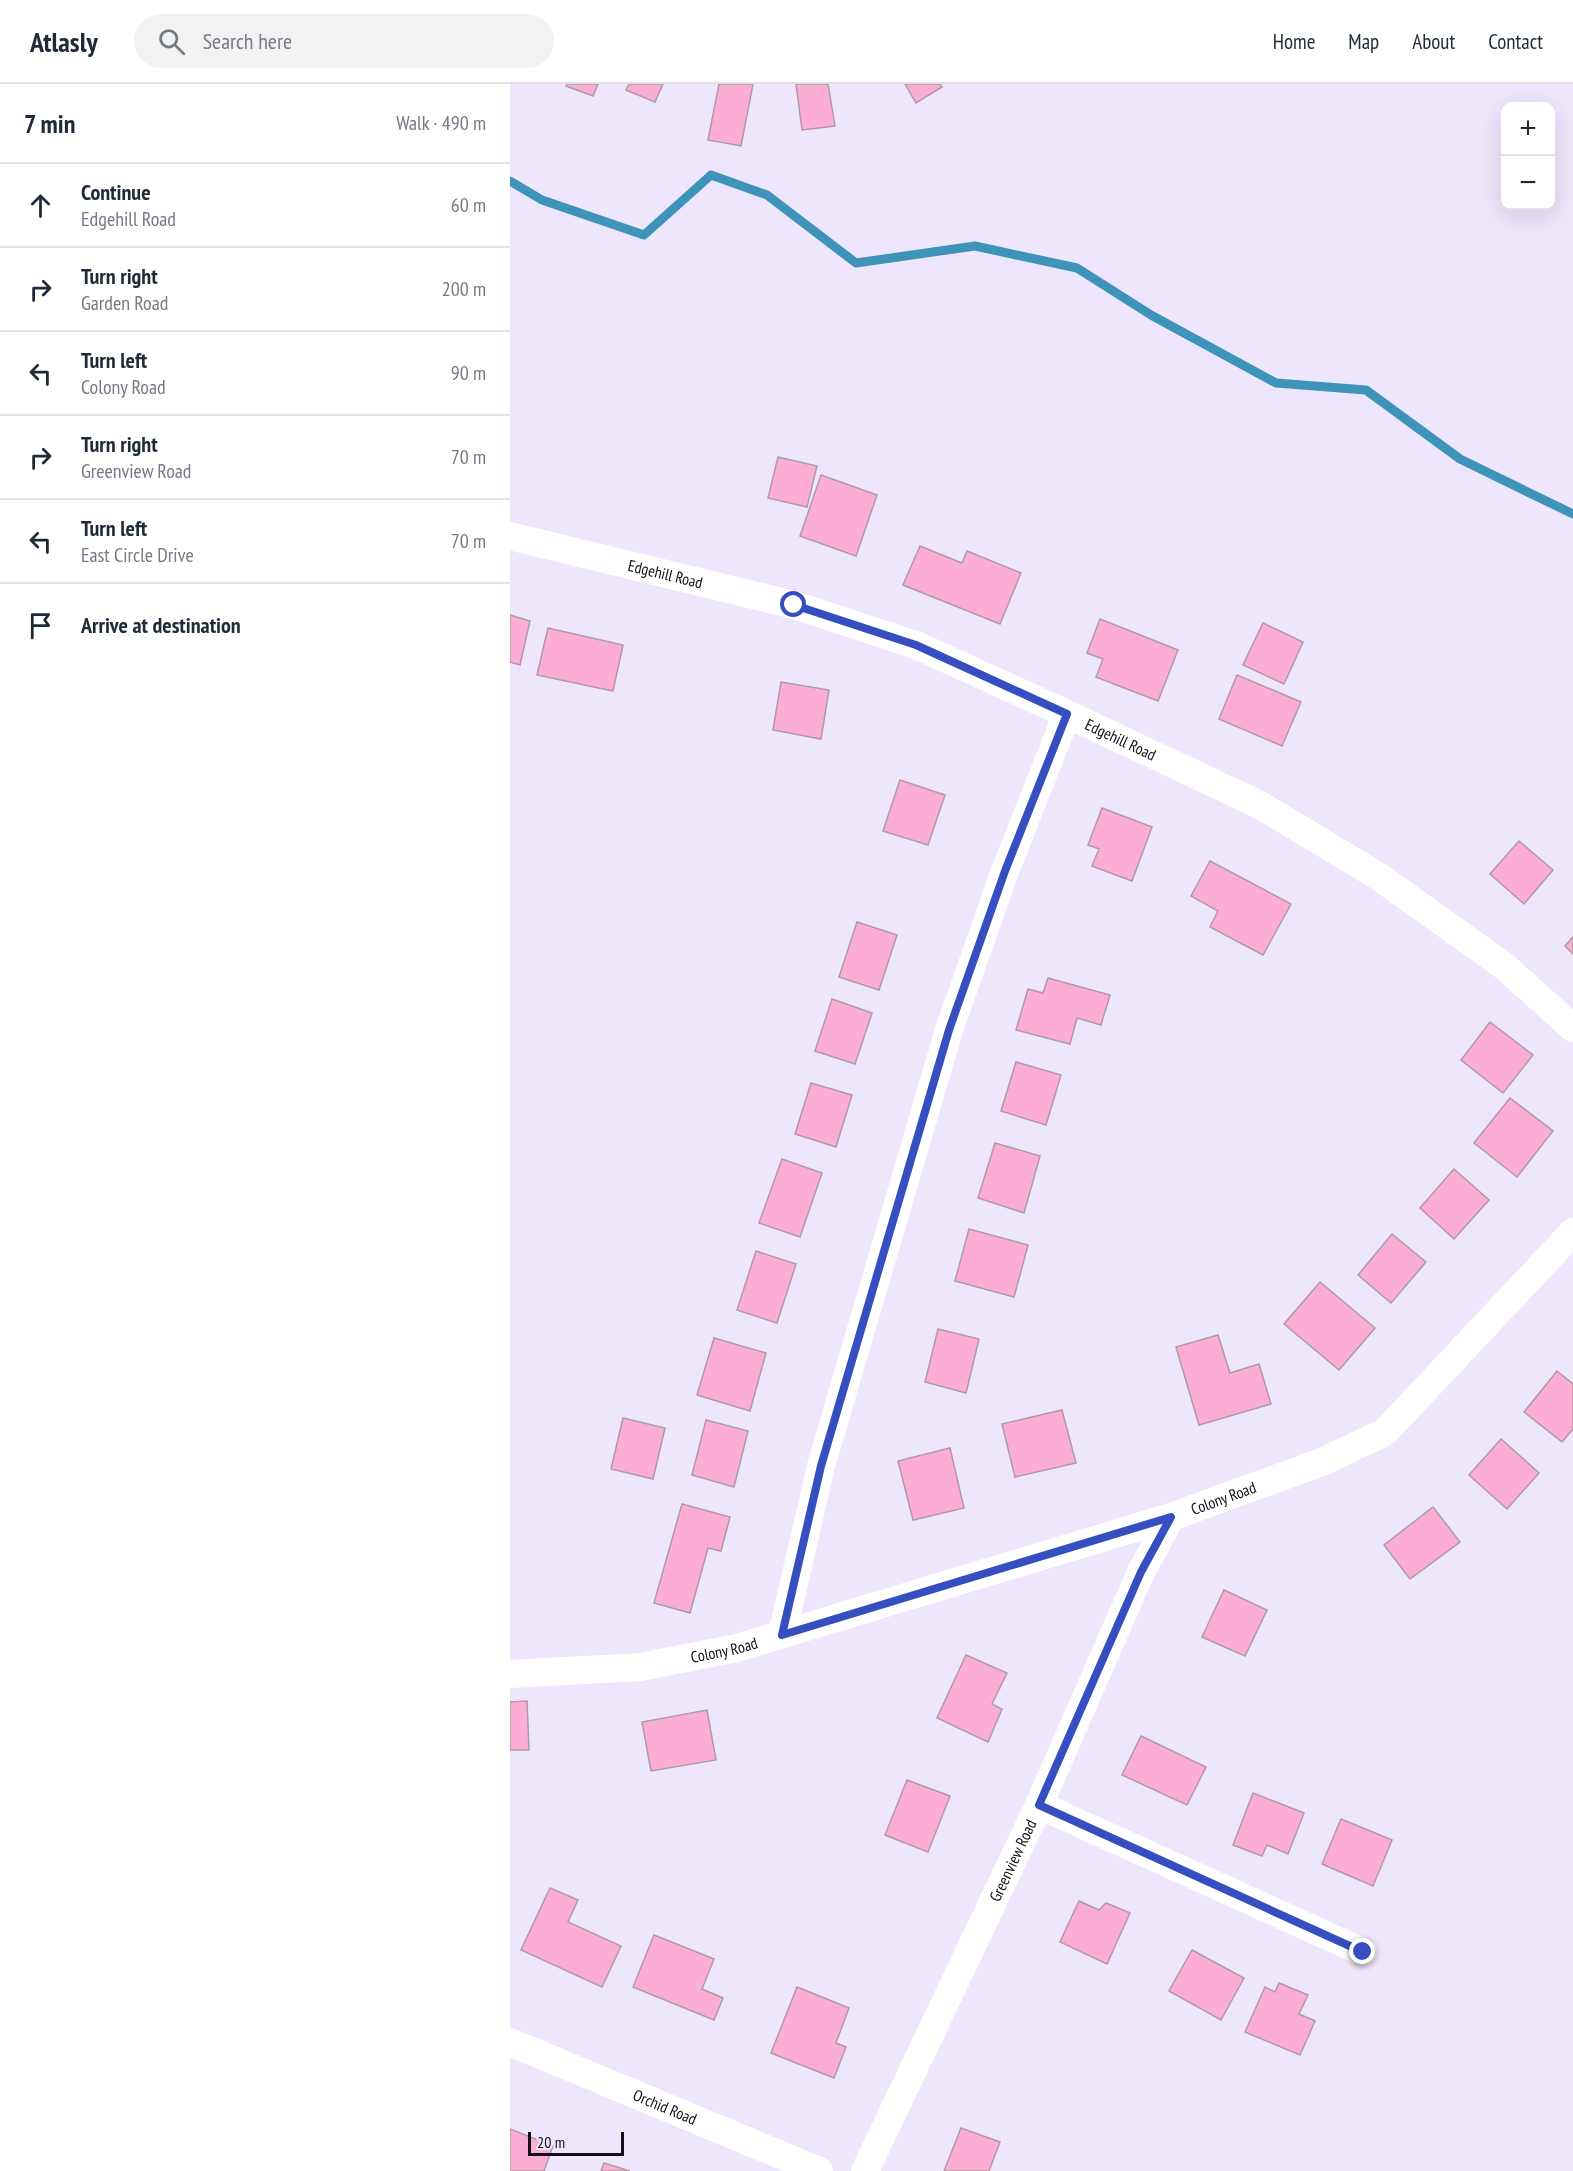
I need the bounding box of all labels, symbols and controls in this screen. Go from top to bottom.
search box [134,14,554,68]
text: Atlasly [30,23,98,60]
icon: search [155,25,188,58]
text: Search here [203,27,292,55]
text: Home [1273,28,1315,55]
text: Map [1348,28,1379,55]
text: About [1412,28,1455,55]
text: Contact [1488,28,1543,55]
map controls [1501,102,1555,210]
button: + [1501,102,1555,156]
text: 7 min [24,107,75,140]
text: Walk · 490 m [396,110,486,136]
button: − [1501,156,1555,210]
text: Continue [81,178,151,206]
icon: ahead [24,189,57,222]
text: 60 m [451,192,486,218]
text: Edgehill Road [81,206,176,232]
text: Turn right [81,262,158,290]
icon: right [24,273,57,306]
text: 200 m [442,276,486,302]
text: Garden Road [81,290,168,316]
text: Turn left [81,346,147,374]
icon: left [24,357,57,390]
text: 90 m [451,360,486,386]
text: Colony Road [81,374,166,400]
text: Turn right [81,430,158,458]
icon: right [24,441,57,474]
text: 70 m [451,444,486,470]
text: Greenview Road [81,458,191,484]
text: Turn left [81,514,147,542]
icon: left [24,525,57,558]
text: 70 m [451,528,486,554]
text: East Circle Drive [81,542,194,568]
street label: Edgehill Road [626,555,705,592]
route start [780,591,806,617]
icon: arrive [24,609,57,642]
text: Arrive at destination [81,611,241,639]
street label: Edgehill Road [1082,714,1159,765]
street label: Colony Road [1188,1477,1259,1519]
street label: Colony Road [689,1632,760,1667]
street label: Greenview Road [985,1816,1041,1905]
route end [1349,1938,1375,1964]
street label: Orchid Road [630,2085,700,2129]
scale bar [528,2129,624,2156]
text: 20 m [537,2132,565,2152]

